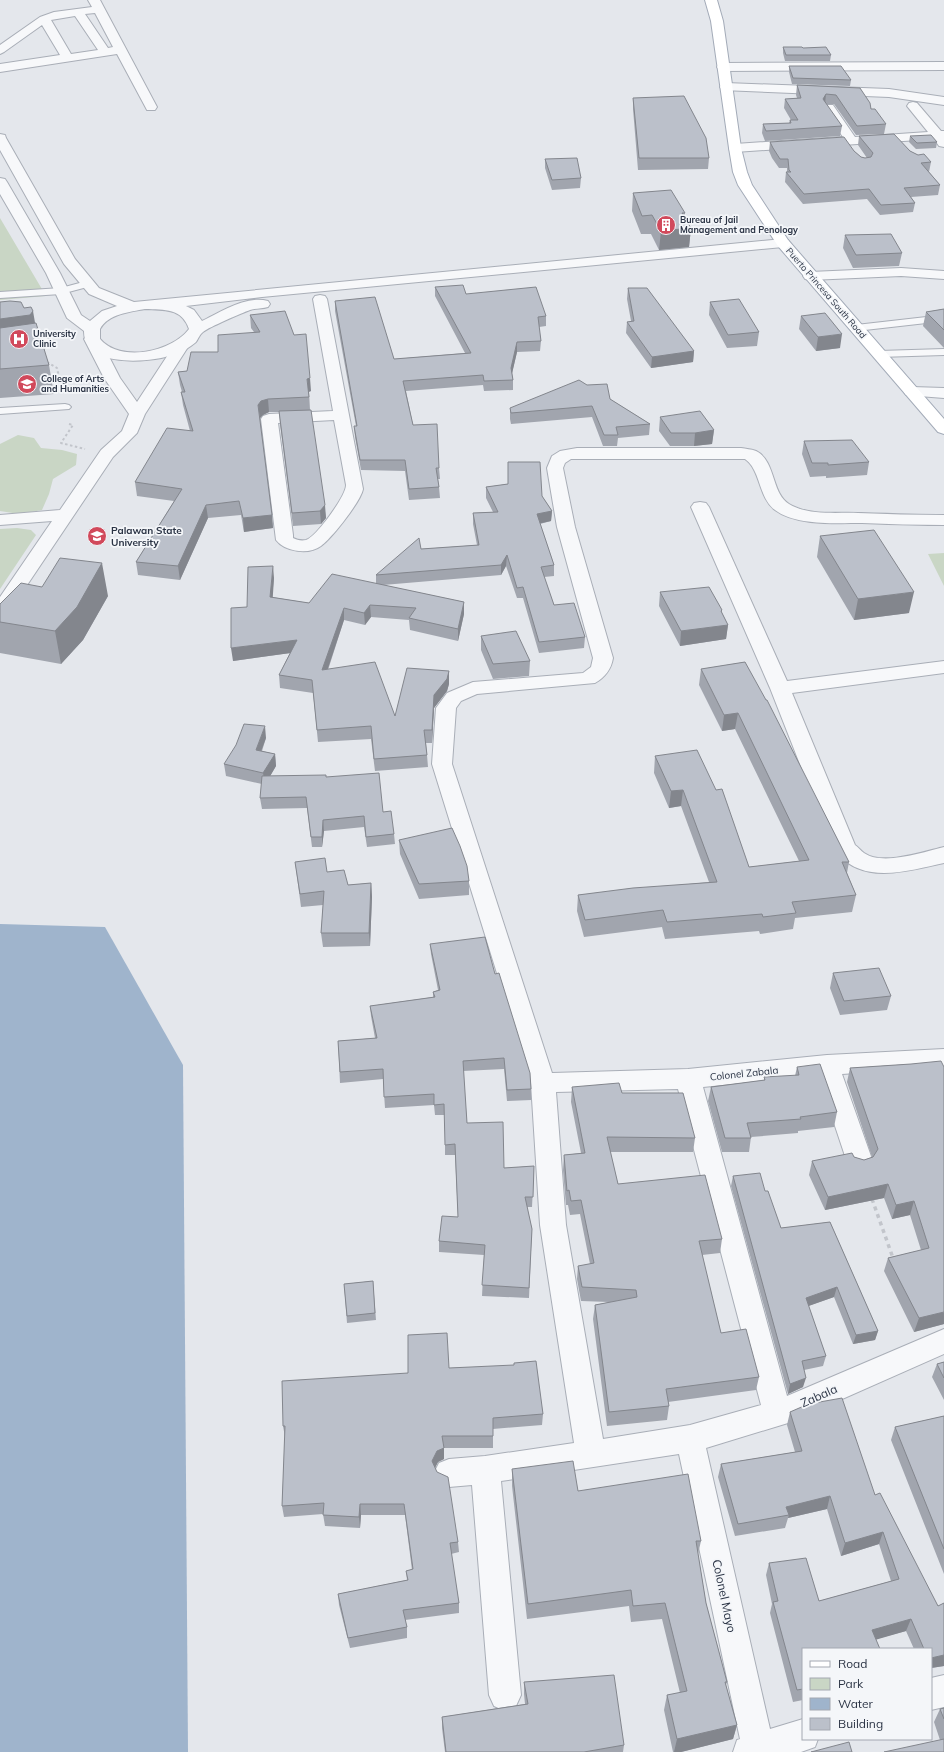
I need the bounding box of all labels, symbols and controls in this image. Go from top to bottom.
building icon: Bureau of Jail Management and Penology [655,214,677,236]
place label: Bureau of Jail Management and Penology [680,214,798,236]
street label: Puerto Princesa South Road [784,245,869,340]
hospital icon: University Clinic [8,328,30,350]
place label: University Clinic [33,328,76,349]
school or university icon: College of Arts and Humanities [16,373,38,395]
place label: College of Arts and Humanities [41,373,110,394]
place label: Palawan State University [111,524,182,549]
school or university icon: Palawan State University [86,525,108,547]
street label: Colonel Zabala [709,1063,779,1084]
street label: Zabala [798,1381,840,1410]
street label: Colonel Mayo [709,1558,740,1634]
legend [802,1648,932,1740]
text: Road [838,1656,867,1671]
text: Park [838,1676,864,1691]
text: Water [838,1696,874,1711]
text: Building [838,1716,883,1731]

